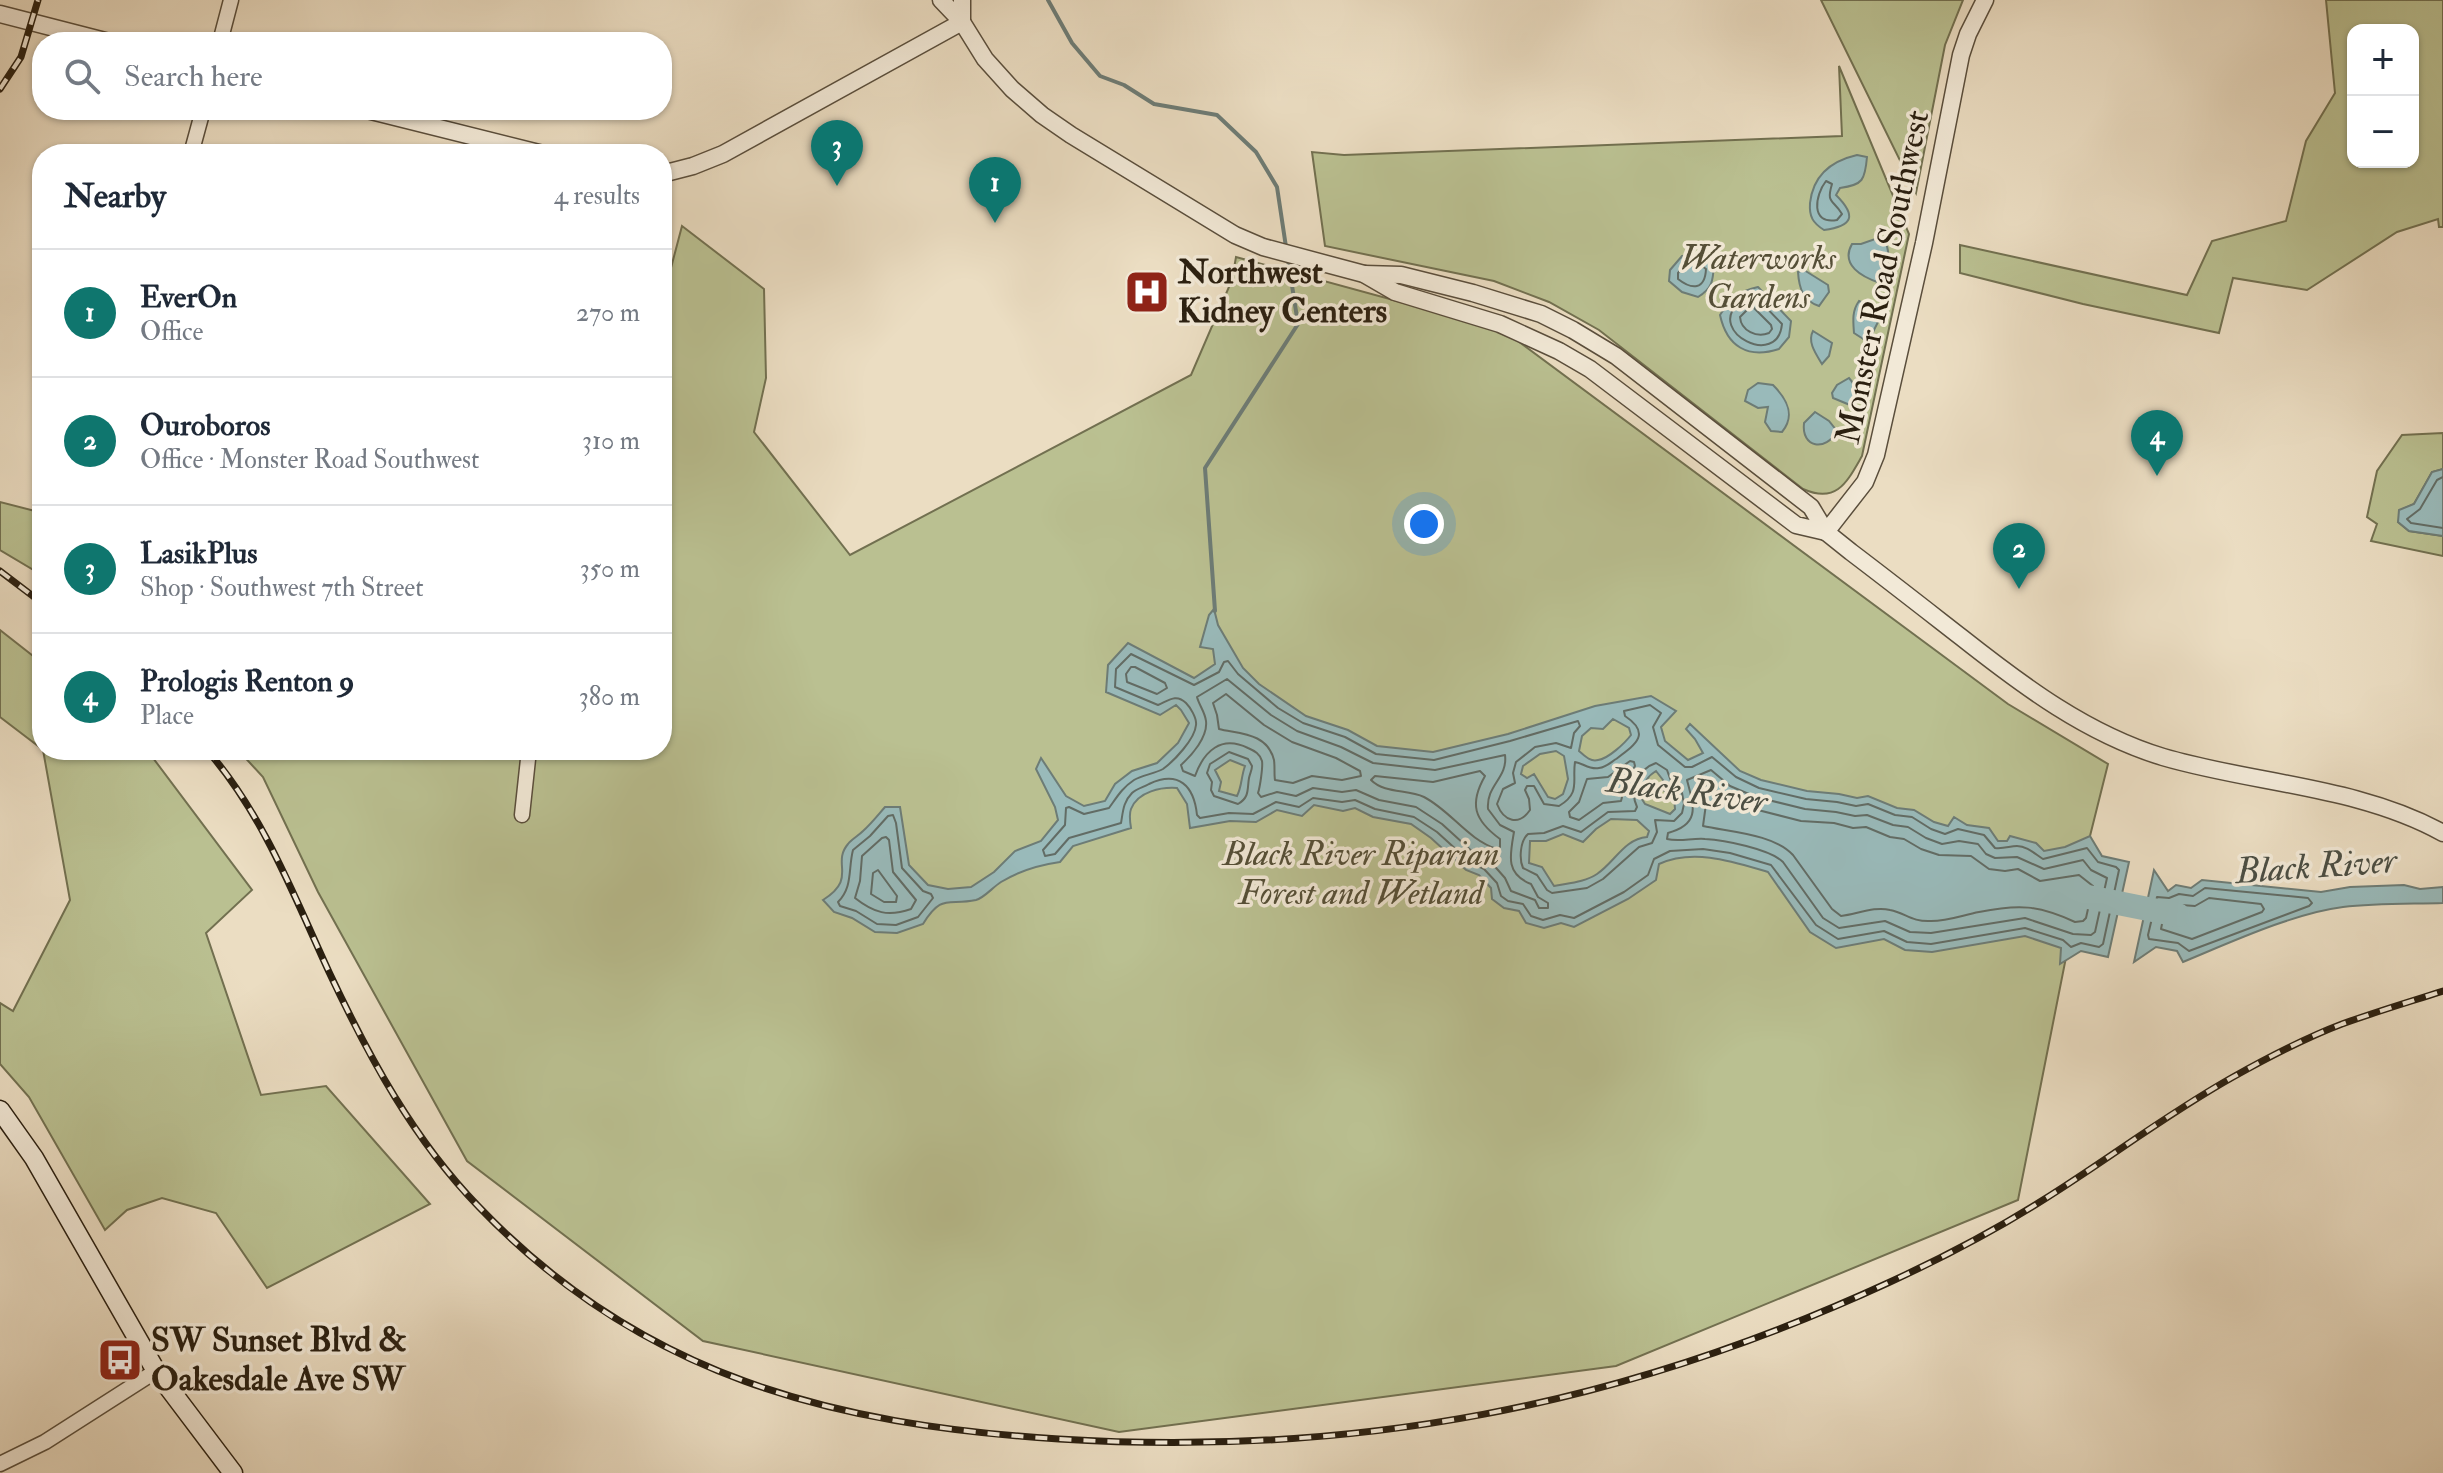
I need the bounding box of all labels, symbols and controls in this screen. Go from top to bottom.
map controls [2347,24,2419,168]
button: + [2347,24,2419,96]
search box [32,32,672,120]
icon: search [60,54,104,98]
text: Search here [124,58,263,95]
button: − [2347,96,2419,168]
street label: Monster Road Southwest [1827,106,1939,448]
pin: 3 [811,120,863,186]
pin: 1 [969,157,1021,223]
text: Nearby [64,175,166,218]
text: 4 results [554,180,640,212]
park label: Waterworks Gardens [1680,237,1837,319]
place label: Northwest Kidney Centers [1177,251,1388,333]
hospital icon: Northwest Kidney Centers [1123,268,1171,316]
text: EverOn [140,279,237,316]
text: 1 [85,297,95,329]
text: 270 m [576,297,640,329]
text: Office [140,316,203,348]
text: Ouroboros [140,407,270,444]
pin: 4 [2131,410,2183,476]
text: 2 [83,425,97,457]
text: 310 m [582,425,640,457]
text: Office · Monster Road Southwest [140,444,479,476]
your location [1404,504,1444,544]
pin: 2 [1993,523,2045,589]
text: LasikPlus [140,535,258,572]
text: 3 [85,553,95,585]
text: 350 m [580,553,640,585]
text: Shop · Southwest 7th Street [140,572,424,604]
text: Prologis Renton 9 [140,663,354,700]
text: 4 [83,681,97,713]
text: 380 m [579,681,640,713]
text: Place [140,700,194,732]
water label: Black River [1602,757,1771,825]
park label: Black River Riparian Forest and Wetland [1221,833,1499,915]
water label: Black River [2232,838,2399,894]
place label: SW Sunset Blvd & Oakesdale Ave SW [151,1319,407,1401]
bus stop icon: SW Sunset Blvd & Oakesdale Ave SW [96,1336,144,1384]

